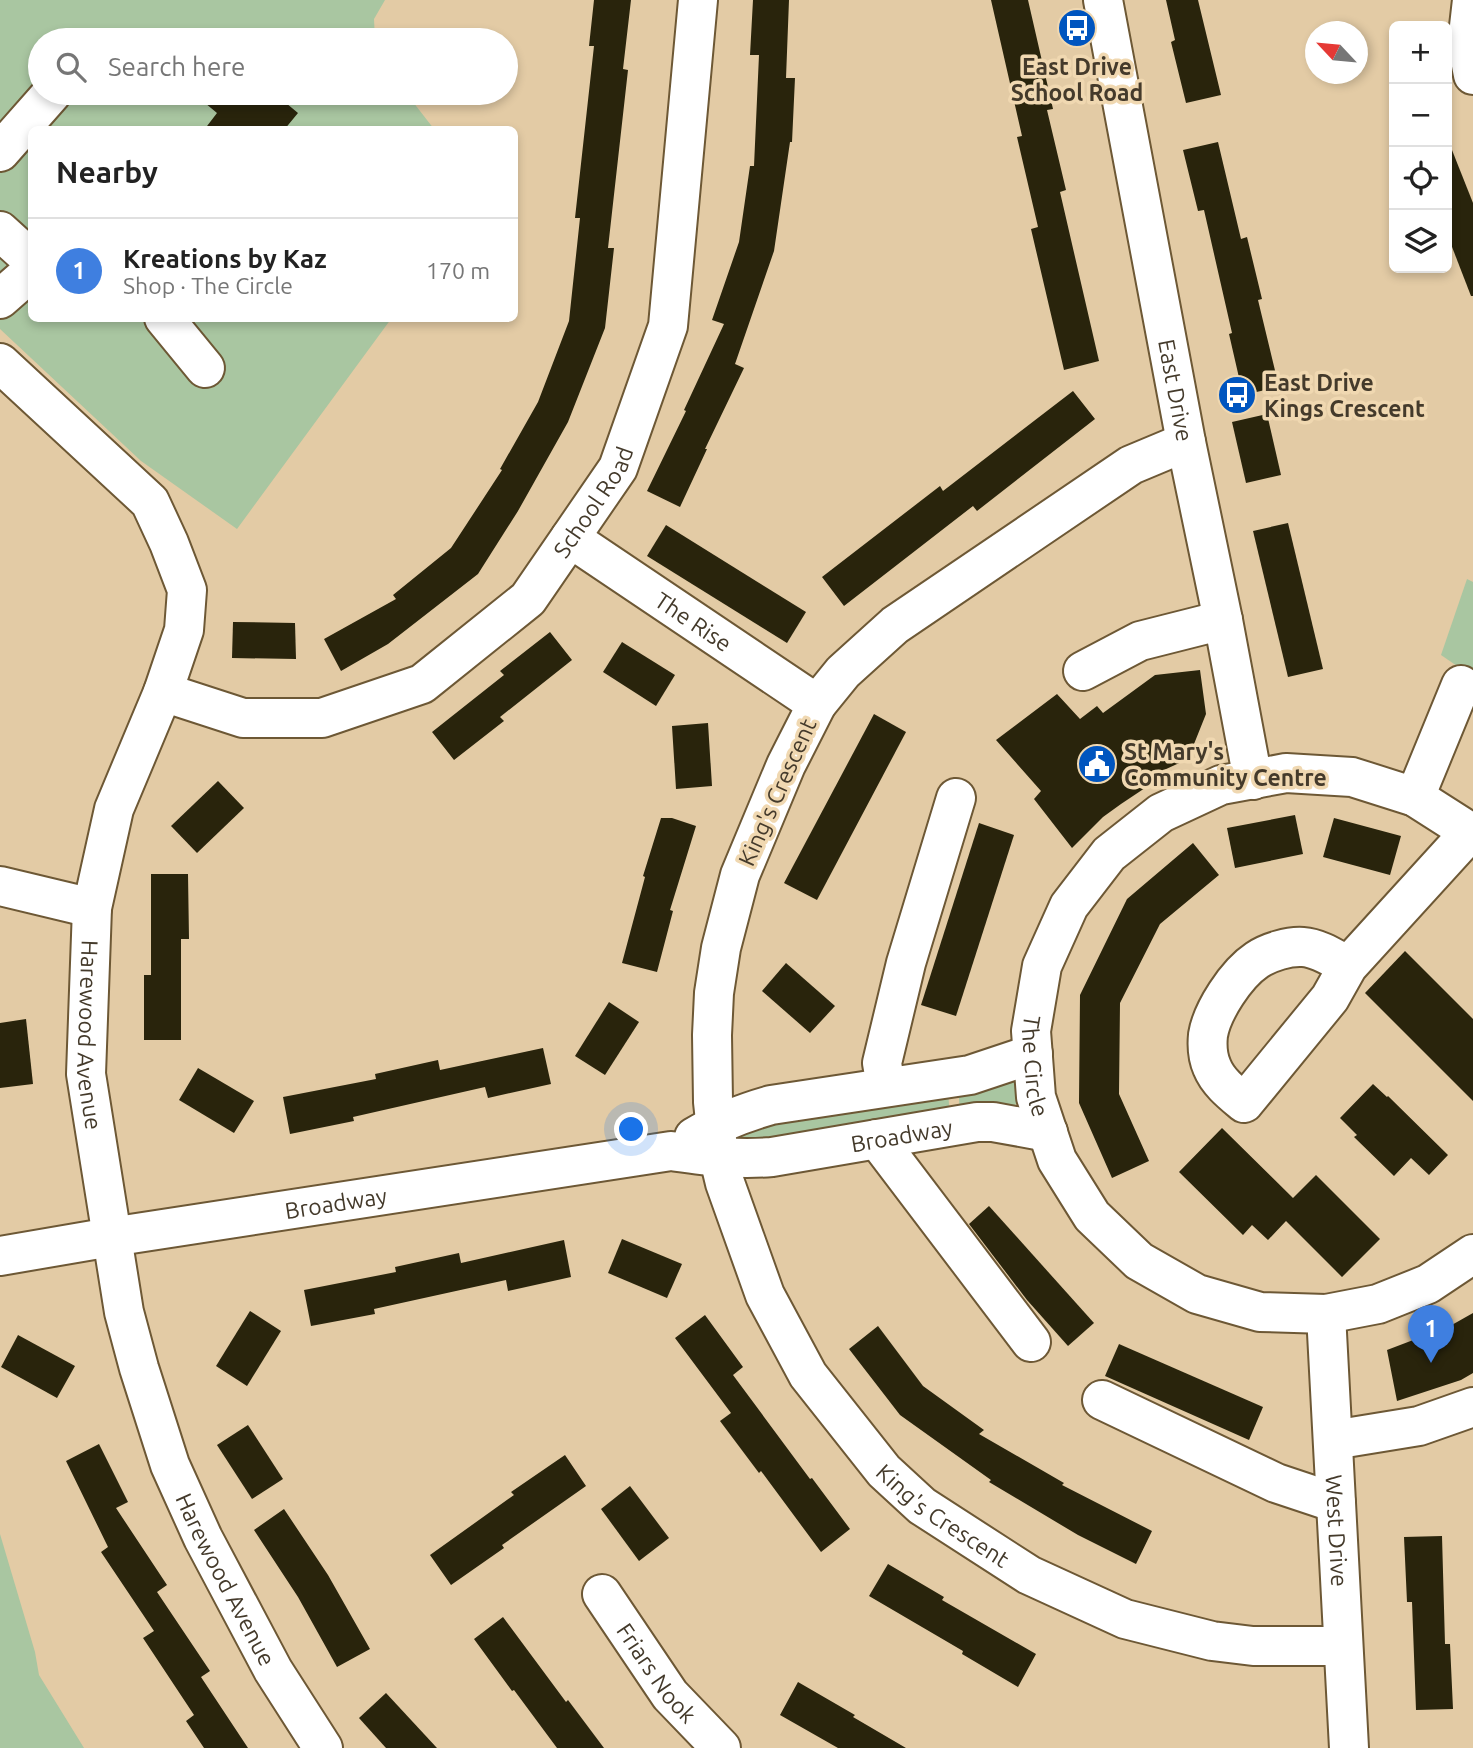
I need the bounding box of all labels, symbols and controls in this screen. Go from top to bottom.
bus stop icon: East Drive School Road [1056,7,1098,49]
north arrow [1305,21,1368,84]
map controls [1389,21,1452,273]
button: + [1389,21,1452,84]
search box [28,28,518,105]
icon: search [52,48,90,86]
text: Search here [108,52,245,81]
place label: East Drive School Road [1011,54,1143,105]
button: − [1389,84,1452,147]
button: locate [1389,147,1452,210]
text: Nearby [56,155,158,189]
button: layers [1389,210,1452,273]
text: Kreations by Kaz [123,244,327,273]
text: 1 [73,258,85,283]
text: 170 m [426,258,490,283]
text: Shop · The Circle [123,273,293,298]
street label: East Drive [1154,337,1198,443]
place label: East Drive Kings Crescent [1264,370,1425,421]
bus stop icon: East Drive Kings Crescent [1216,374,1258,416]
street label: School Road [548,443,637,562]
street label: The Rise [651,587,737,656]
street label: King's Crescent [733,715,821,869]
place label: St Mary's Community Centre [1124,739,1327,790]
public building icon: St Mary's Community Centre [1076,743,1118,785]
street label: Harewood Avenue [73,940,107,1131]
street label: The Circle [1018,1013,1054,1120]
your location [614,1112,648,1146]
street label: Broadway [849,1114,954,1156]
street label: Broadway [283,1182,388,1223]
pin: 1 [1408,1305,1454,1363]
street label: King's Crescent [872,1458,1014,1572]
street label: West Drive [1322,1474,1353,1587]
street label: Harewood Avenue [172,1489,281,1670]
street label: Friars Nook [613,1618,702,1727]

